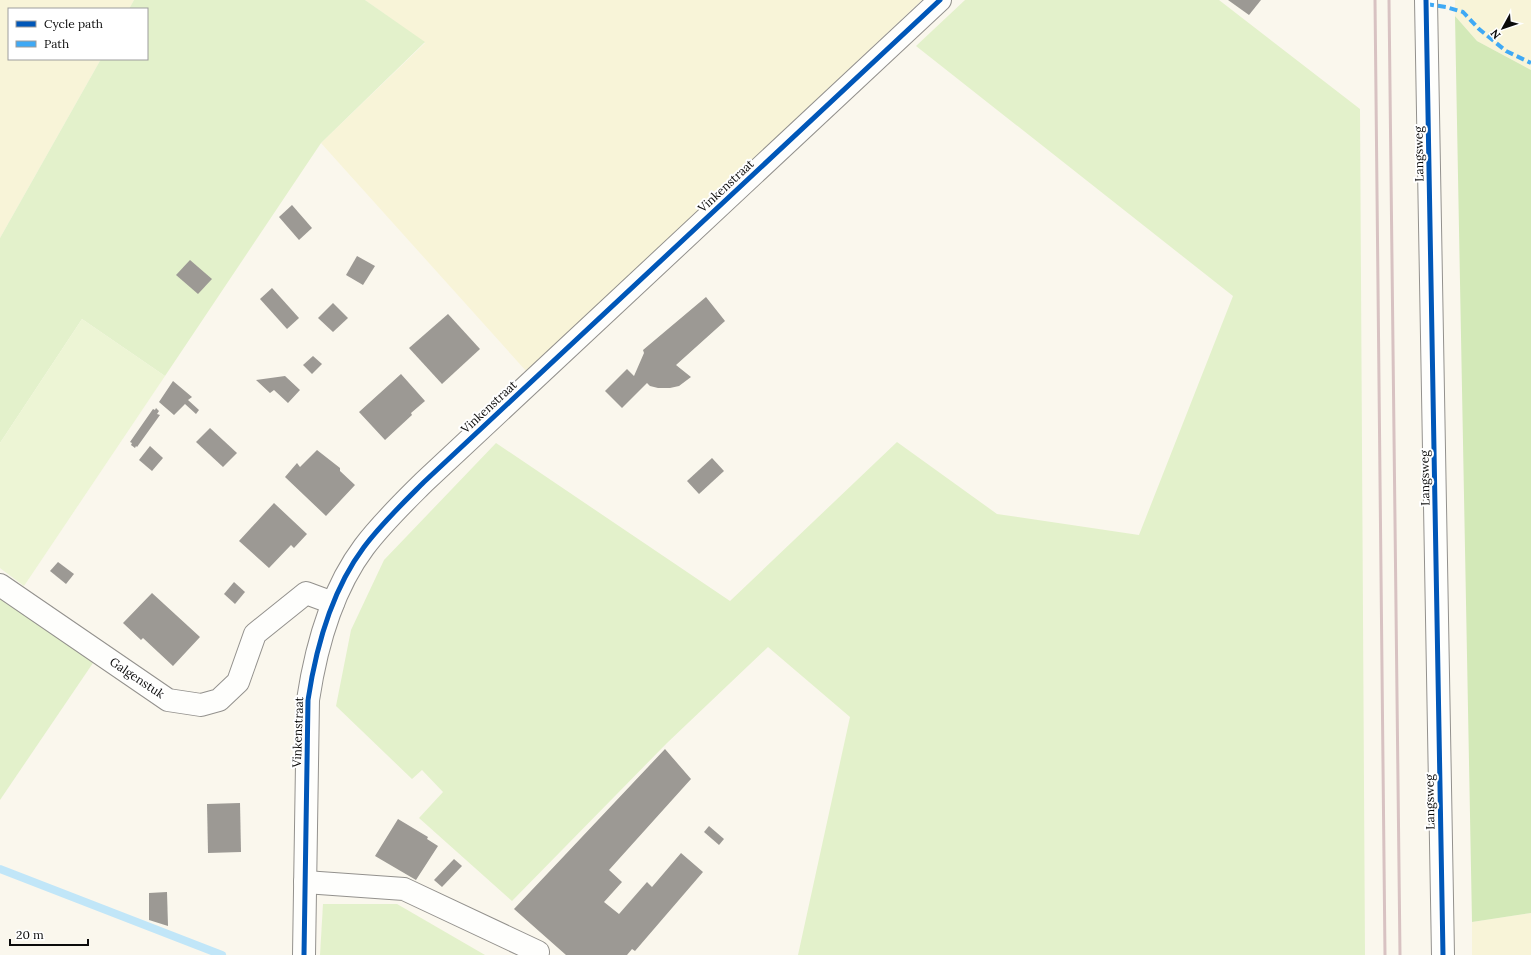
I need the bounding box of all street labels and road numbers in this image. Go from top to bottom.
street label: Langsweg [1411,126,1426,182]
street label: Vinkenstraat [694,156,757,216]
street label: Vinkenstraat [457,377,520,437]
street label: Langsweg [1417,450,1432,506]
street label: Galgenstuk [107,654,168,702]
street label: Vinkenstraat [289,696,306,769]
street label: Langsweg [1422,774,1437,830]

